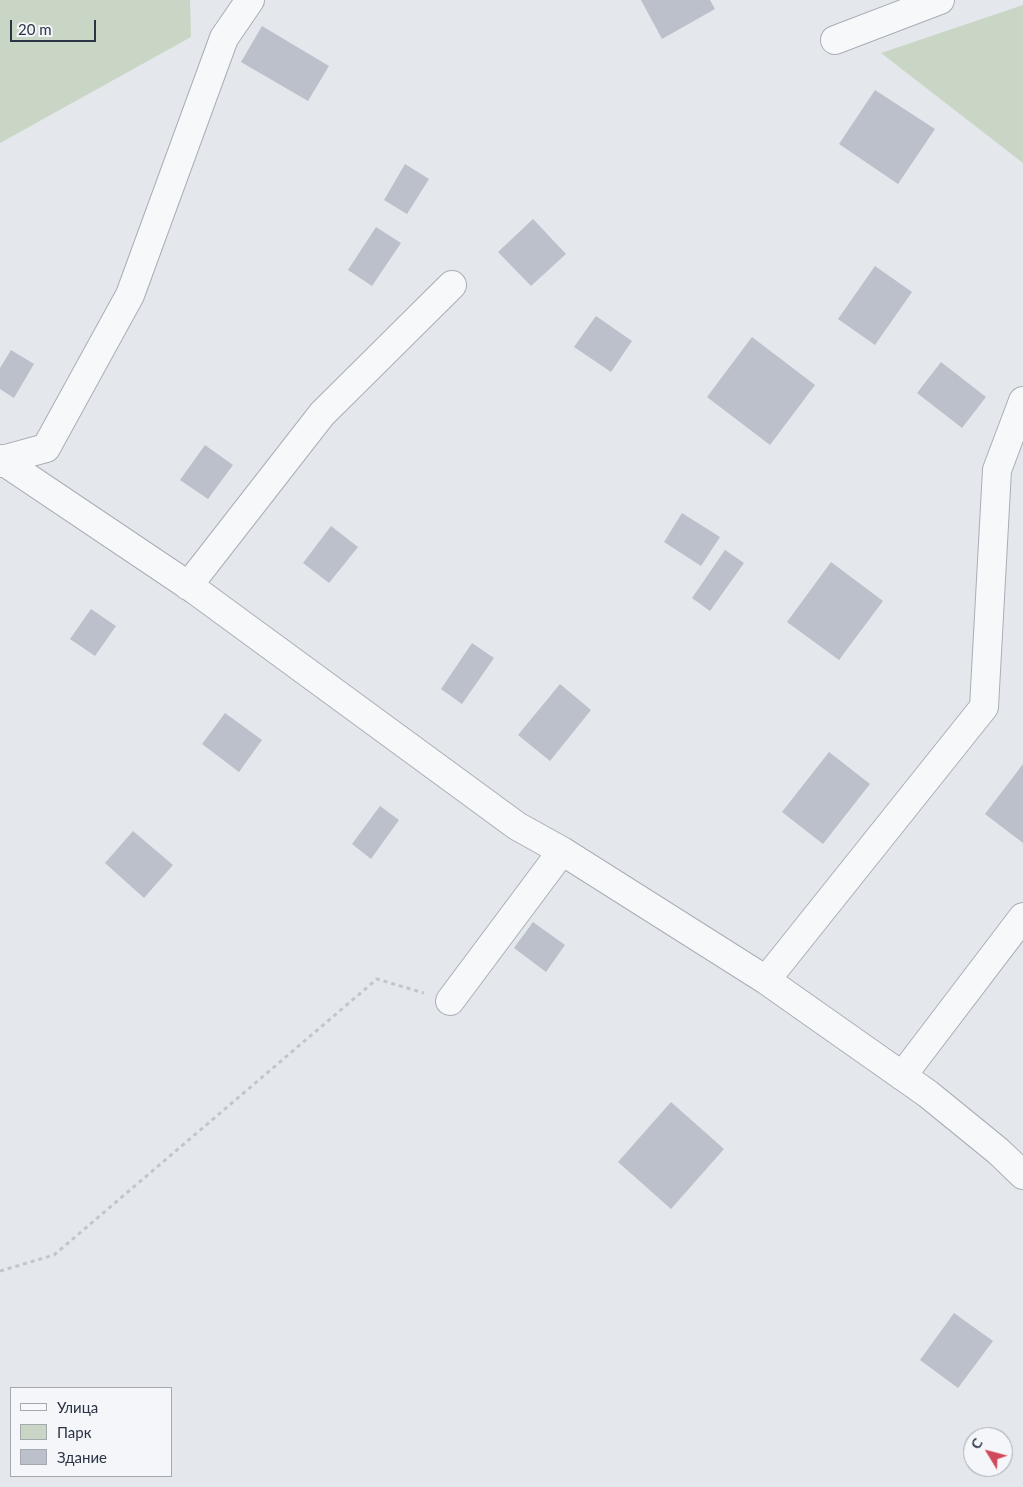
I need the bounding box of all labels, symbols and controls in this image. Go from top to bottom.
scale bar [12,10,99,42]
text: 20 m [18,20,52,38]
legend [10,1387,172,1477]
text: Улица [57,1398,98,1416]
text: Парк [57,1423,91,1441]
north arrow [963,1427,1013,1477]
text: С [967,1434,986,1452]
text: Здание [57,1448,107,1466]

